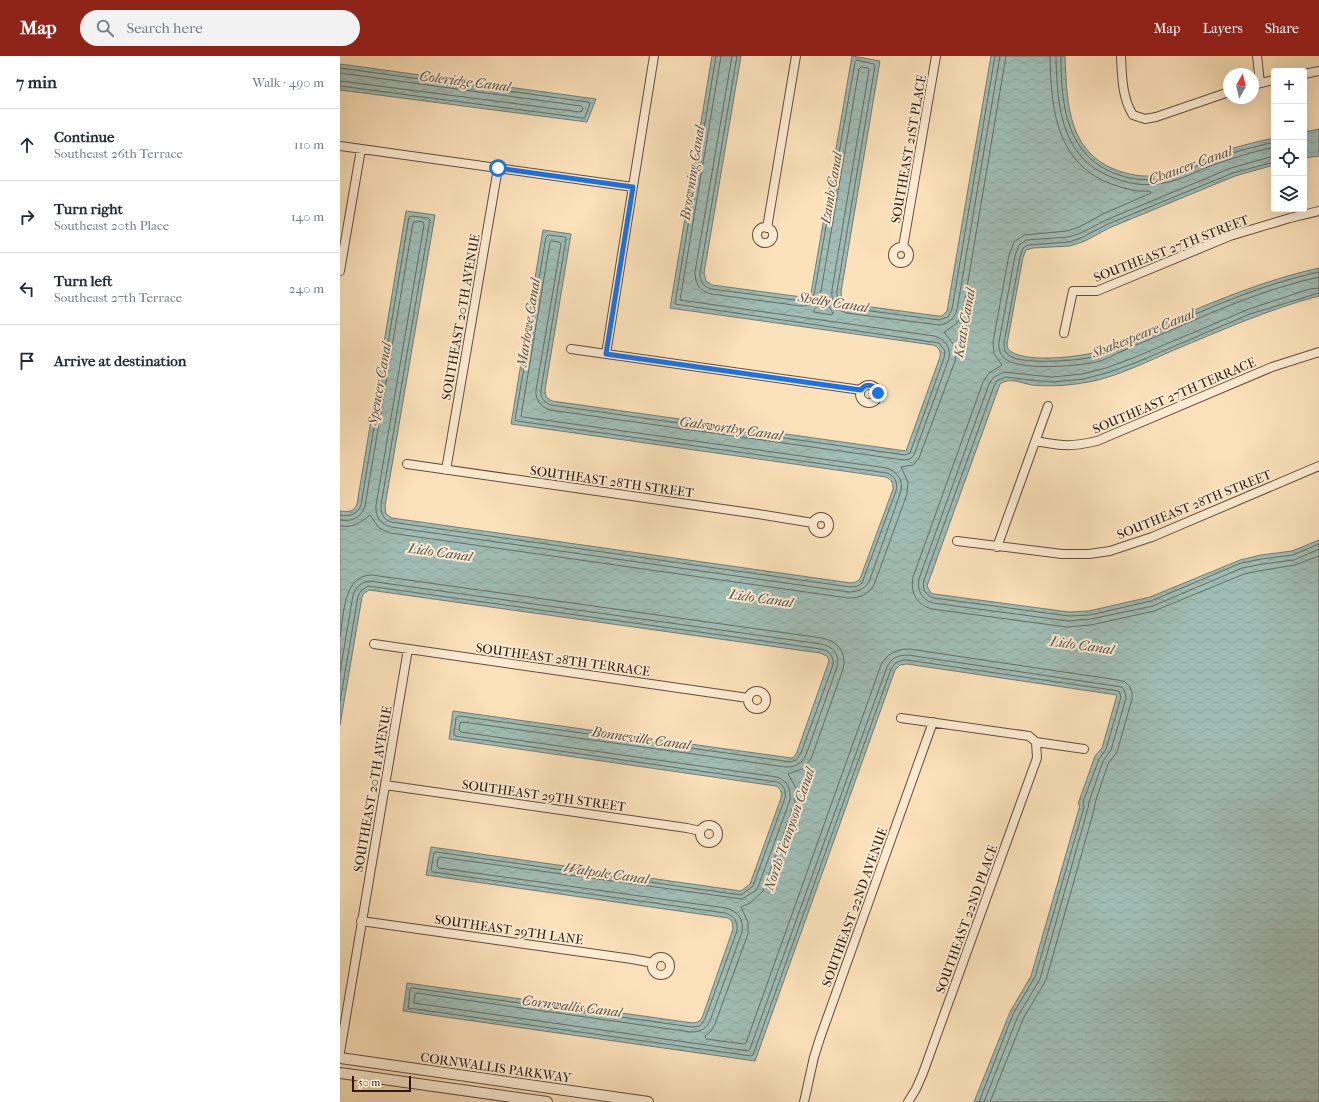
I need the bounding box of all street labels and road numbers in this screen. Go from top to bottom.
street label: SOUTHEAST 21ST PLACE [888,73,929,225]
street label: SOUTHEAST 27TH STREET [1092,212,1251,285]
street label: SOUTHEAST 20TH AVENUE [439,233,482,401]
street label: SOUTHEAST 27TH TERRACE [1090,354,1258,437]
street label: SOUTHEAST 28TH STREET [529,463,695,500]
street label: SOUTHEAST 28TH STREET [1115,466,1274,542]
street label: SOUTHEAST 28TH TERRACE [475,640,651,679]
street label: SOUTHEAST 20TH AVENUE [351,705,394,873]
street label: SOUTHEAST 29TH STREET [461,777,627,814]
street label: SOUTHEAST 22ND AVENUE [819,825,890,989]
street label: SOUTHEAST 22ND PLACE [933,843,1000,996]
street label: SOUTHEAST 29TH LANE [434,912,584,947]
street label: CORNWALLIS PARKWAY [420,1049,573,1086]

